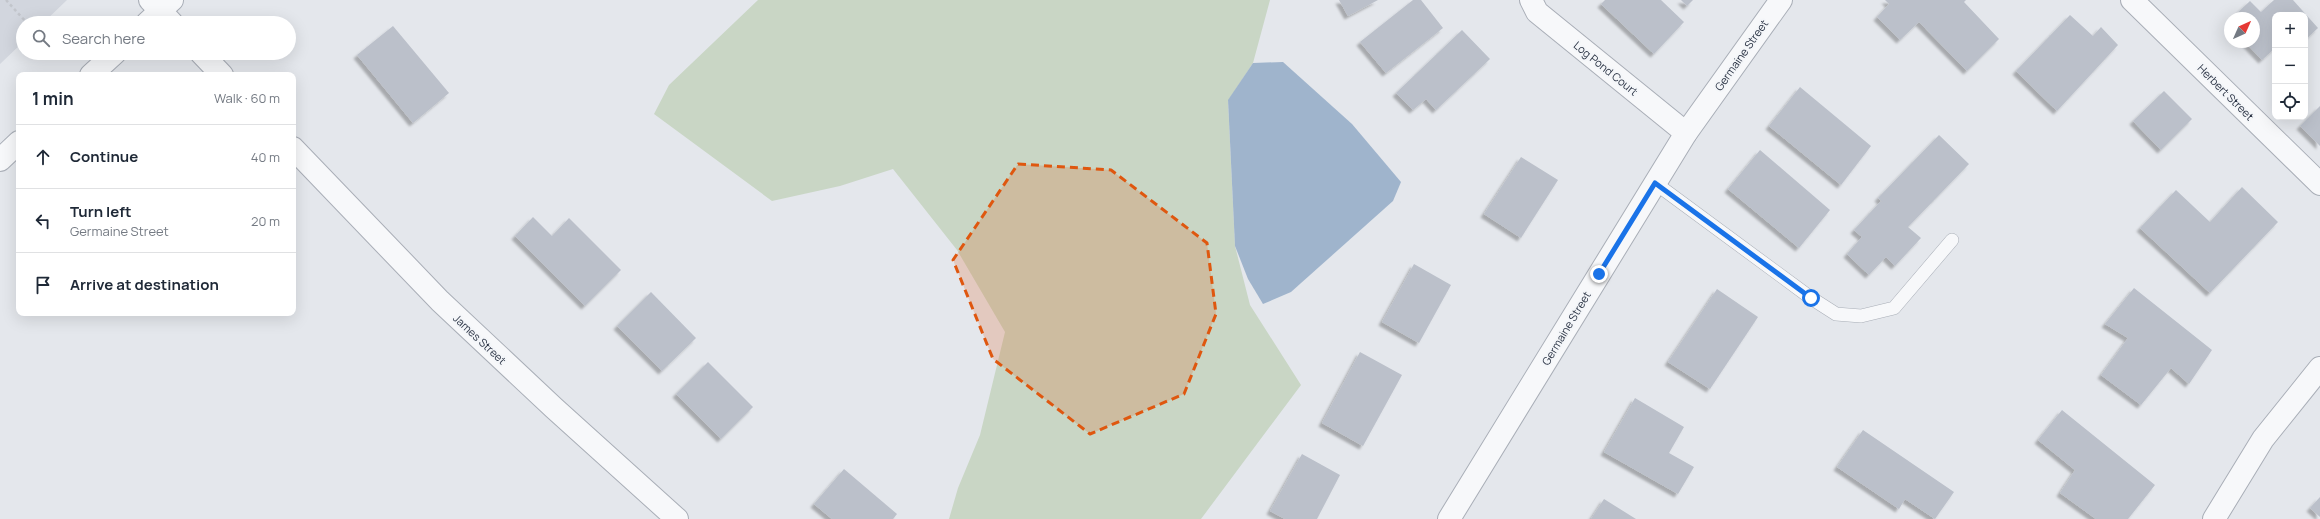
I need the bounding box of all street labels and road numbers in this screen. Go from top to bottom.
street label: Germaine Street [1711,16,1771,94]
street label: Log Pond Court [1571,37,1641,99]
street label: Herbert Street [2195,61,2257,123]
street label: Germaine Street [1538,288,1594,368]
street label: James Street [450,311,510,367]

